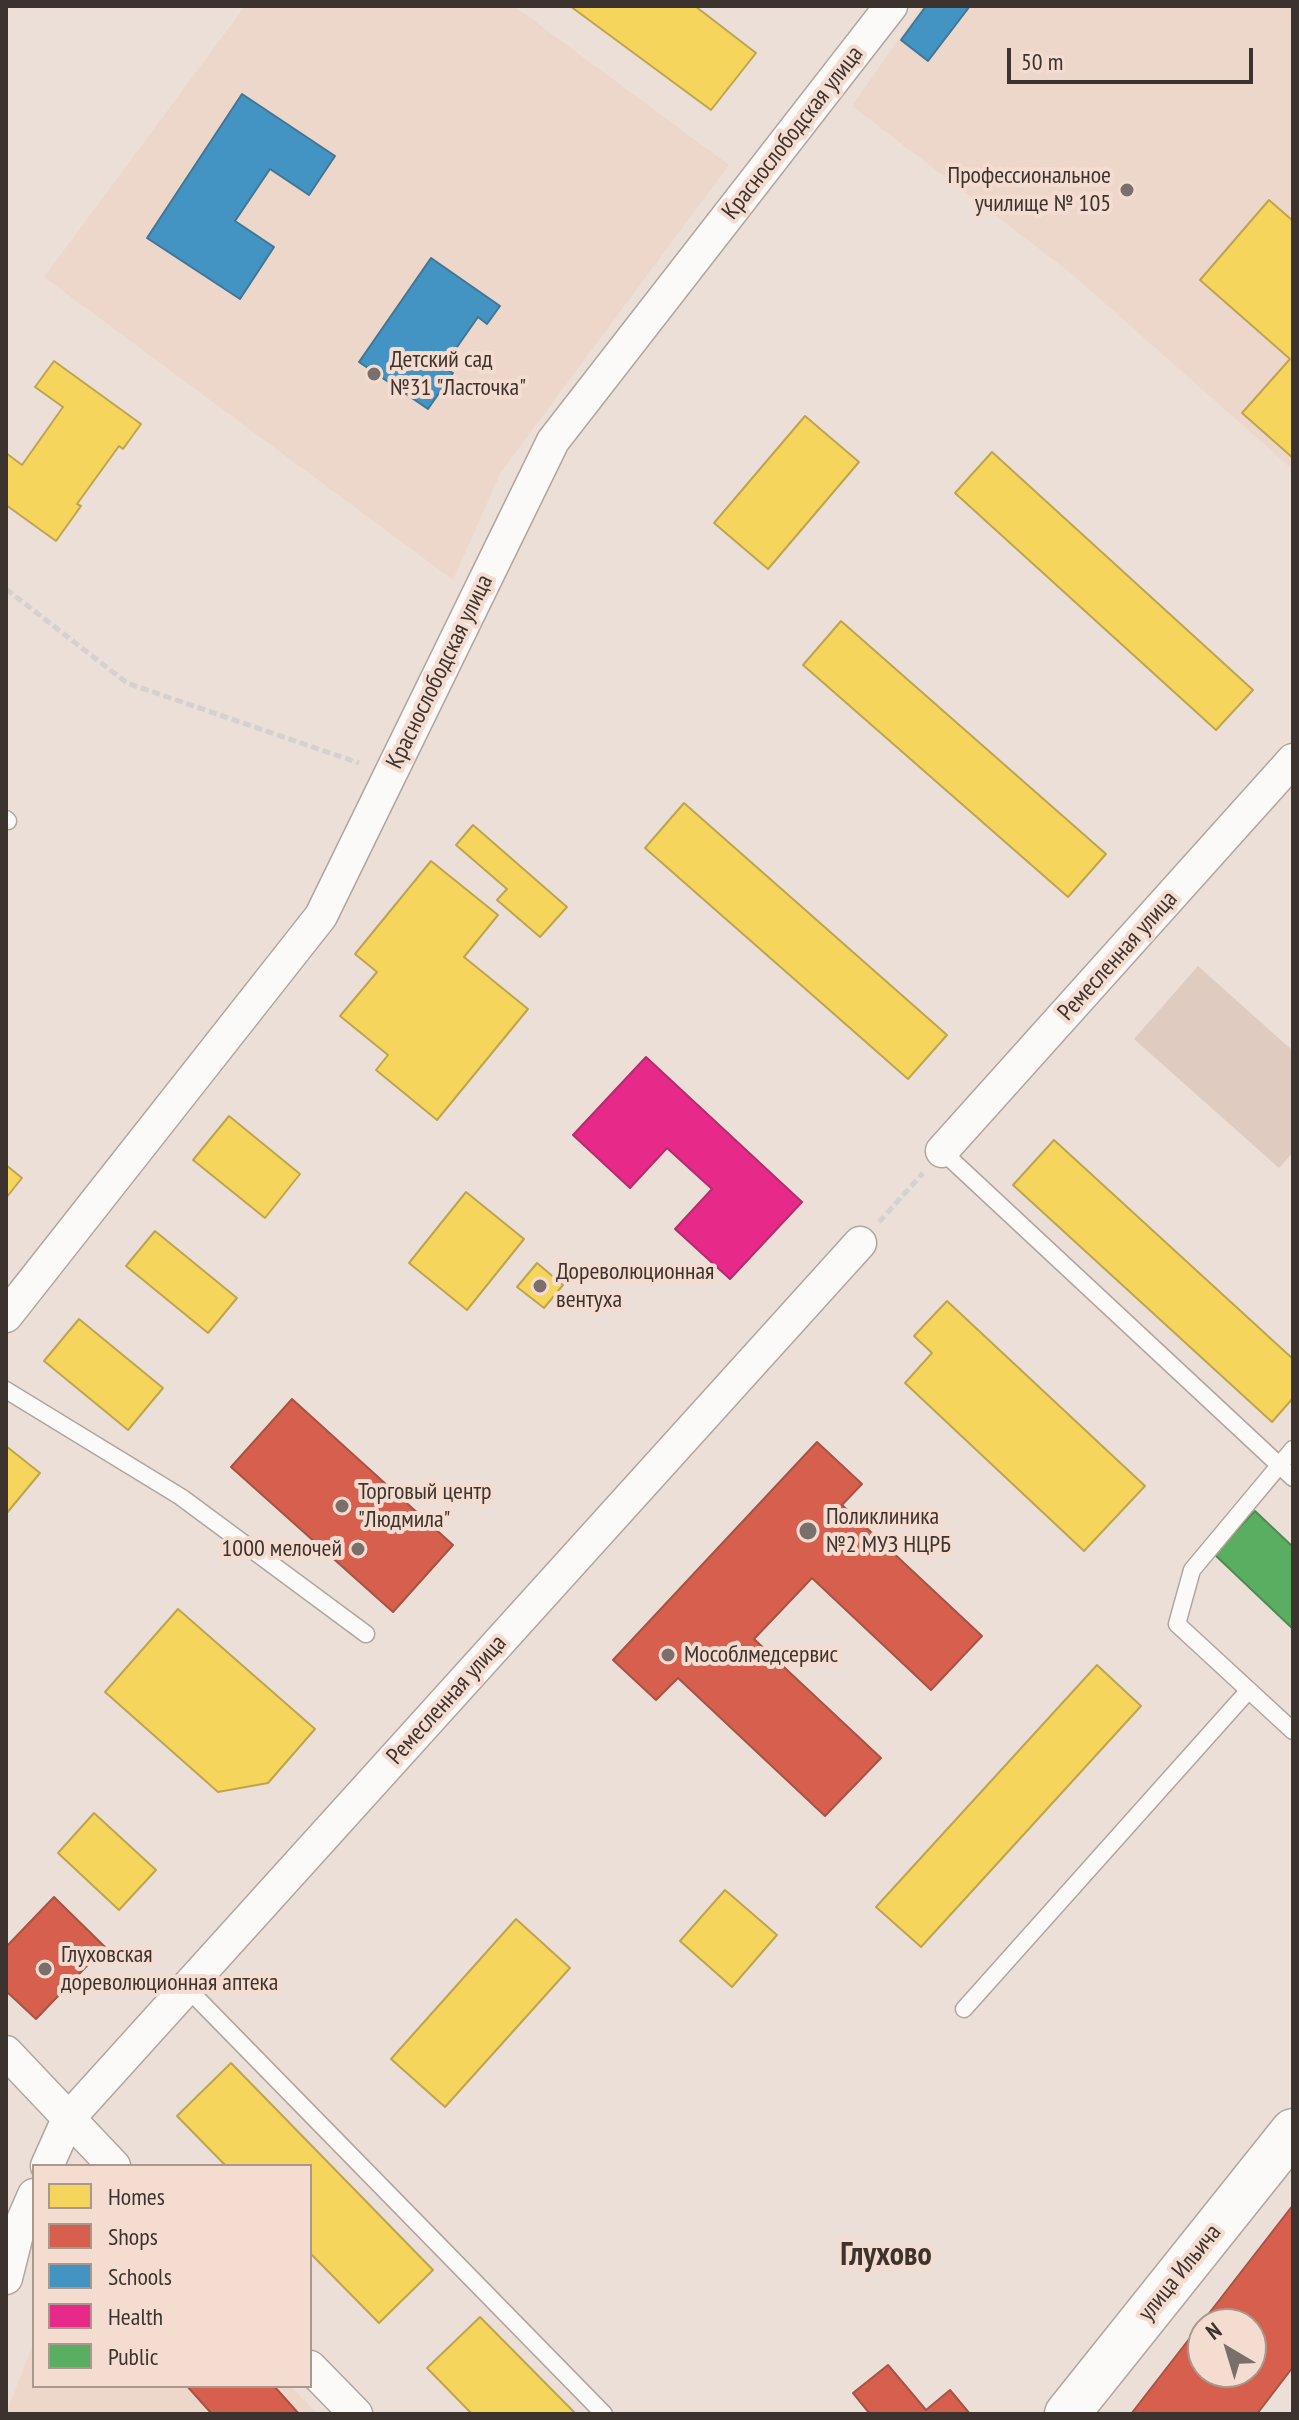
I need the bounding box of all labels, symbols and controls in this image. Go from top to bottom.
scale bar [1011,32,1257,82]
street label: Краснослободская улица [716,41,870,225]
text: 50 m [1021,46,1063,77]
place label: Профессиональное училище № 105 [948,162,1111,218]
marker: Профессиональное училище № 105 [1118,181,1136,199]
place label: Детский сад №31 "Ласточка" [390,346,526,402]
marker: Детский сад №31 "Ласточка" [365,365,383,383]
street label: Краснослободская улица [381,570,499,774]
street label: Ремесленная улица [1052,885,1184,1027]
place label: Дореволюционная вентуха [556,1258,714,1314]
marker: Дореволюционная вентуха [531,1277,549,1295]
place label: Торговый центр "Людмила" [358,1478,492,1534]
marker: Торговый центр "Людмила" [333,1497,351,1515]
place label: Поликлиника №2 МУЗ НЦРБ [826,1503,951,1559]
marker: Поликлиника №2 МУЗ НЦРБ [797,1520,819,1542]
place label: 1000 мелочей [222,1535,342,1563]
marker: 1000 мелочей [349,1540,367,1558]
street label: Ремесленная улица [381,1629,513,1771]
place label: Мособлмедсервис [684,1641,838,1669]
marker: Мособлмедсервис [659,1646,677,1664]
place label: Глуховская дореволюционная аптека [61,1941,278,1997]
marker: Глуховская дореволюционная аптека [36,1960,54,1978]
legend [32,2164,312,2388]
text: Homes [108,2181,165,2212]
street label: улица Ильича [1132,2219,1228,2327]
text: Shops [108,2221,158,2252]
district label: Глухово [840,2237,932,2275]
text: Schools [108,2261,172,2292]
text: Health [108,2301,163,2332]
north arrow [1187,2308,1267,2388]
text: N [1200,2316,1227,2345]
text: Public [108,2341,158,2372]

